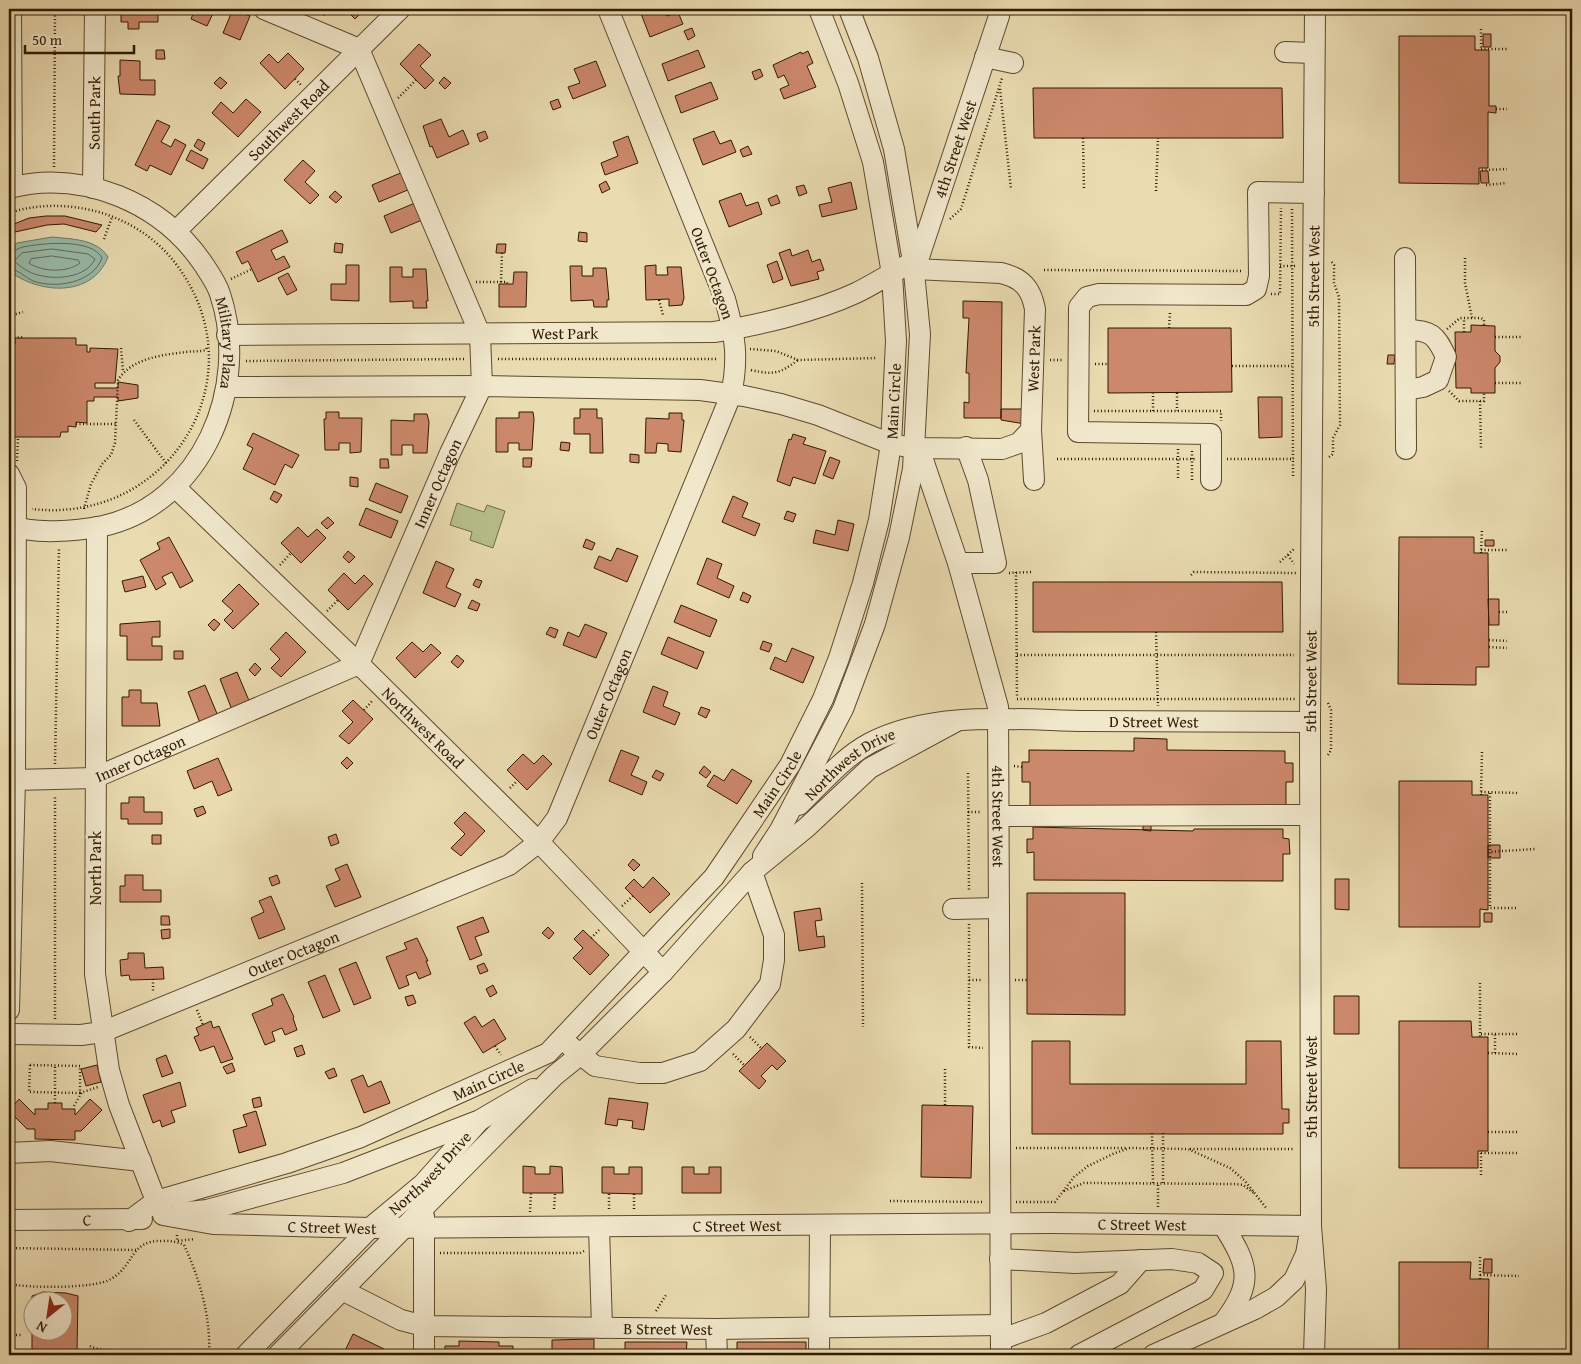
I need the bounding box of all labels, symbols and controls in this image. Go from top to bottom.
scale bar [25,22,134,54]
text: 50 m [32,29,63,50]
street label: Southwest Road [242,73,335,166]
street label: South Park [81,75,106,150]
street label: 4th Street West [927,96,983,201]
street label: Outer Octagon [685,223,741,323]
street label: 5th Street West [1301,225,1325,328]
street label: Military Plaza [209,294,241,391]
street label: West Park [531,321,599,345]
street label: West Park [1020,324,1046,392]
street label: Main Circle [879,363,907,440]
street label: Inner Octagon [407,434,467,532]
street label: 5th Street West [1298,630,1323,732]
street label: Outer Octagon [578,645,638,743]
street label: Northwest Road [376,681,470,774]
street label: D Street West [1109,709,1199,734]
street label: Northwest Drive [798,721,898,806]
street label: Inner Octagon [91,728,189,788]
street label: Main Circle [746,746,808,822]
street label: 4th Street West [986,765,1011,868]
street label: North Park [83,830,107,905]
street label: Outer Octagon [244,924,343,983]
street label: 5th Street West [1299,1035,1323,1138]
street label: Main Circle [449,1053,528,1106]
street label: Northwest Drive [383,1126,477,1220]
street label: C [83,1207,92,1231]
street label: C Street West [1098,1212,1187,1237]
street label: C Street West [693,1213,782,1238]
street label: C Street West [287,1214,377,1240]
north arrow [22,1292,72,1342]
text: N [32,1316,51,1338]
street label: B Street West [623,1316,713,1341]

